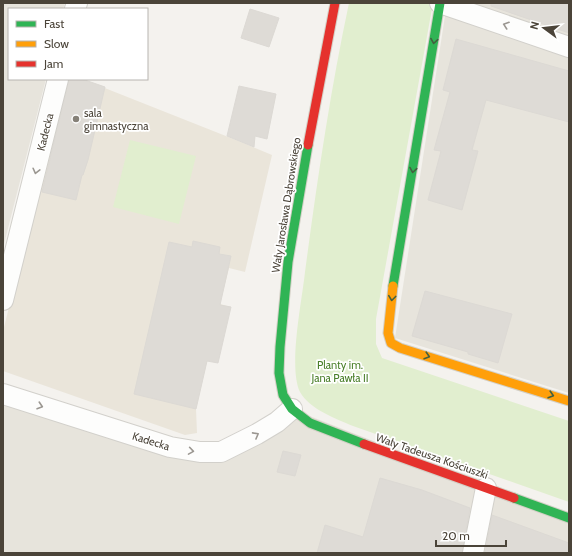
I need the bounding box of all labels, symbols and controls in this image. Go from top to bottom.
legend [8,8,148,80]
north arrow [524,8,564,48]
text: Fast [44,16,64,31]
text: N [527,20,542,31]
one-way arrow [502,22,509,30]
text: Slow [44,36,69,51]
one-way arrow [430,38,439,45]
text: Jam [43,56,63,71]
place label: sala gimnastyczna [84,106,149,133]
street label: Kadecka [34,111,57,152]
marker: sala gimnastyczna [71,114,81,124]
street label: Wały Jarosława Dąbrowskiego [268,136,304,274]
one-way arrow [409,167,418,173]
one-way arrow [32,168,40,175]
one-way arrow [388,295,397,301]
one-way arrow [424,352,431,360]
park label: Planty im. Jana Pawła II [310,358,369,385]
one-way arrow [548,390,555,399]
one-way arrow [37,401,44,410]
street label: Kadecka [131,429,172,454]
street label: Wały Tadeusza Kościuszki [374,430,490,482]
one-way arrow [251,432,259,439]
one-way arrow [188,446,195,455]
scale bar [436,522,506,548]
text: 20 m [442,528,470,543]

